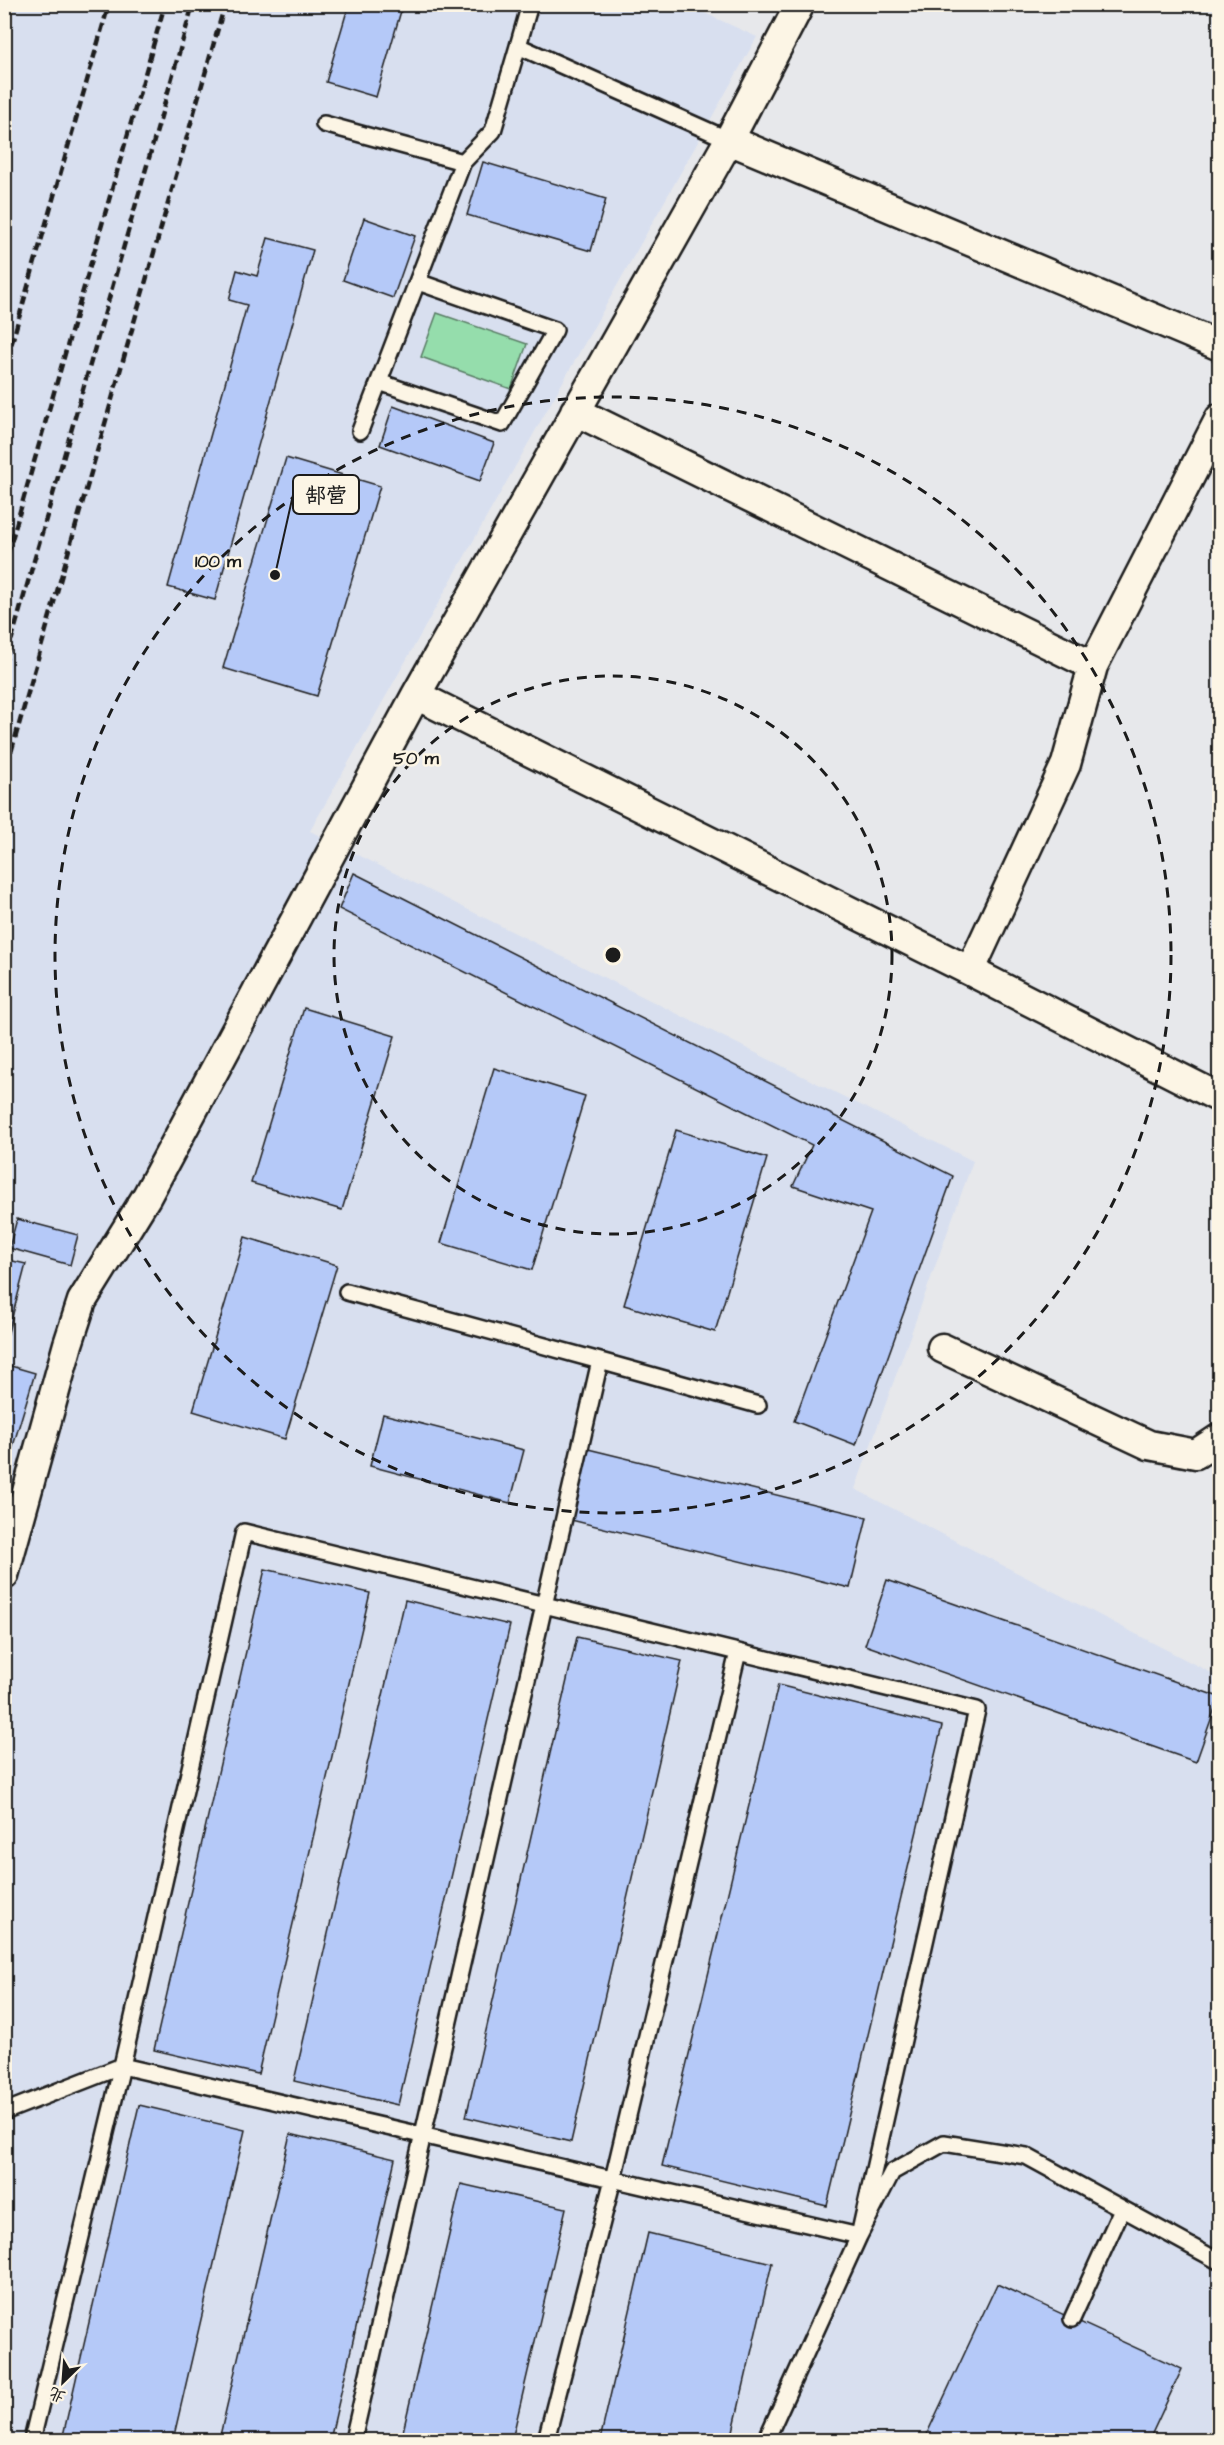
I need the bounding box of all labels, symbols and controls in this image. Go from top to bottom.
callout: 郜营 [293,475,359,514]
text: 郜营 [305,481,347,510]
text: 100 m [195,549,242,574]
text: 50 m [393,746,440,771]
centre of rings [603,945,623,965]
north arrow [33,2352,93,2412]
text: 北 [45,2381,69,2408]

